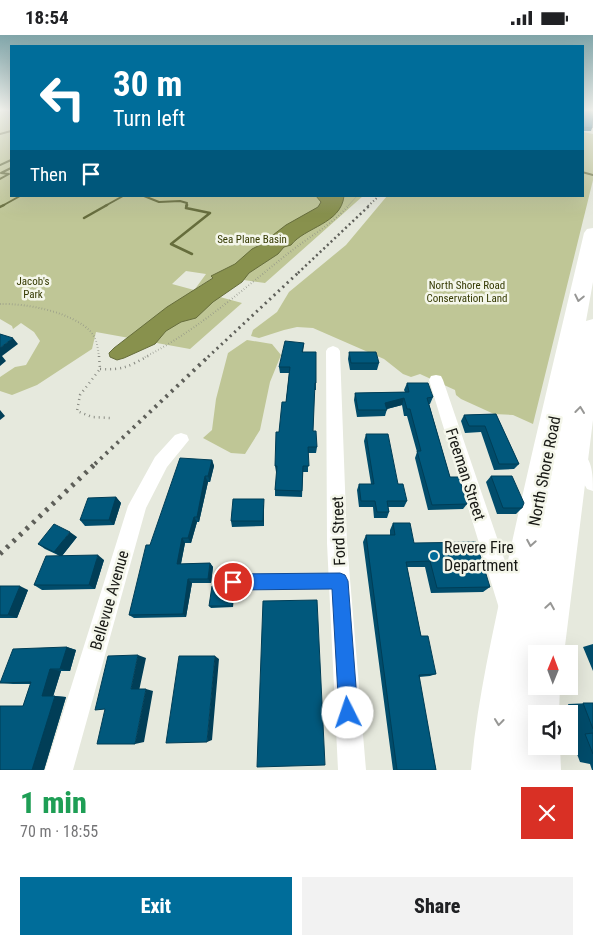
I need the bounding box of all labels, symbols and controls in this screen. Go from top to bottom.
text: 18:54 [25,6,69,29]
text: 30 m [113,64,182,105]
icon: left [30,65,95,130]
text: Turn left [113,106,185,131]
icon: arrive [77,160,105,188]
text: Then [30,163,67,186]
park label: Sea Plane Basin [217,233,287,246]
park label: Jacob's Park [17,275,49,301]
park label: North Shore Road Conservation Land [426,279,508,305]
one-way arrow [574,294,585,303]
one-way arrow [574,406,585,414]
street label: North Shore Road [525,415,564,528]
street label: Freeman Street [442,426,489,523]
street label: Ford Street [328,496,349,566]
place label: Revere Fire Department [444,538,518,575]
one-way arrow [526,539,536,548]
street label: Bellevue Avenue [86,548,133,652]
marker: Revere Fire Department [428,550,440,562]
pin [212,561,254,603]
icon: arrive [219,568,247,596]
one-way arrow [545,601,555,610]
north arrow [528,645,578,695]
map controls [528,645,578,755]
position arrow [321,686,373,738]
button: sound [528,705,578,755]
one-way arrow [494,718,505,726]
text: 1 min [20,785,87,820]
button: close [521,787,573,839]
text: 70 m · 18:55 [20,822,98,841]
button: Exit [20,877,292,935]
button: Share [302,877,573,935]

